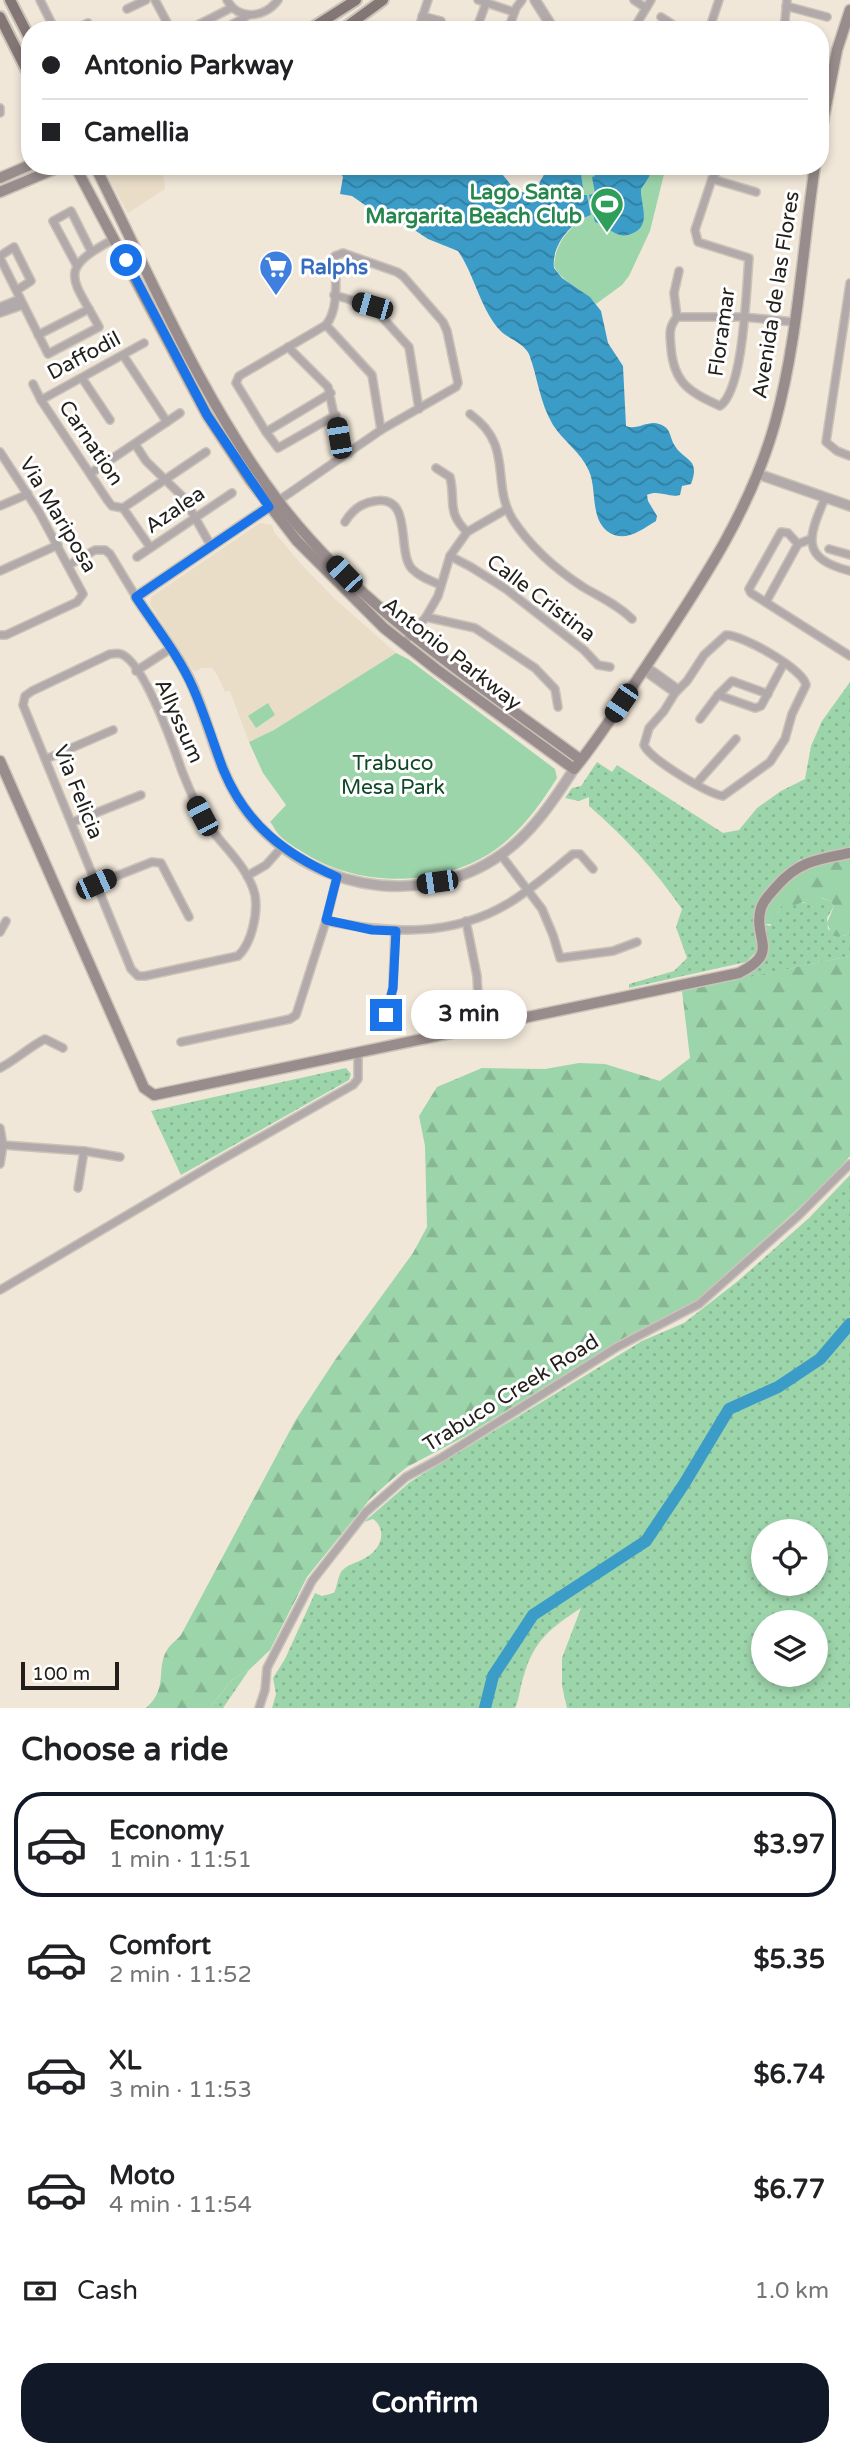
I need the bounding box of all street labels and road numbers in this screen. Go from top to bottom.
street label: Avenida de las Flores [747,189,805,401]
street label: Floramar [703,286,741,378]
street label: Daffodil [43,326,125,386]
street label: Carnation [53,396,129,490]
street label: Via Mariposa [14,453,102,577]
street label: Azalea [140,481,210,539]
street label: Calle Cristina [482,549,600,647]
street label: Antonio Parkway [378,592,526,716]
street label: Allyssum [149,675,209,767]
street label: Via Felicia [48,741,108,843]
street label: Trabuco Creek Road [419,1329,603,1457]

